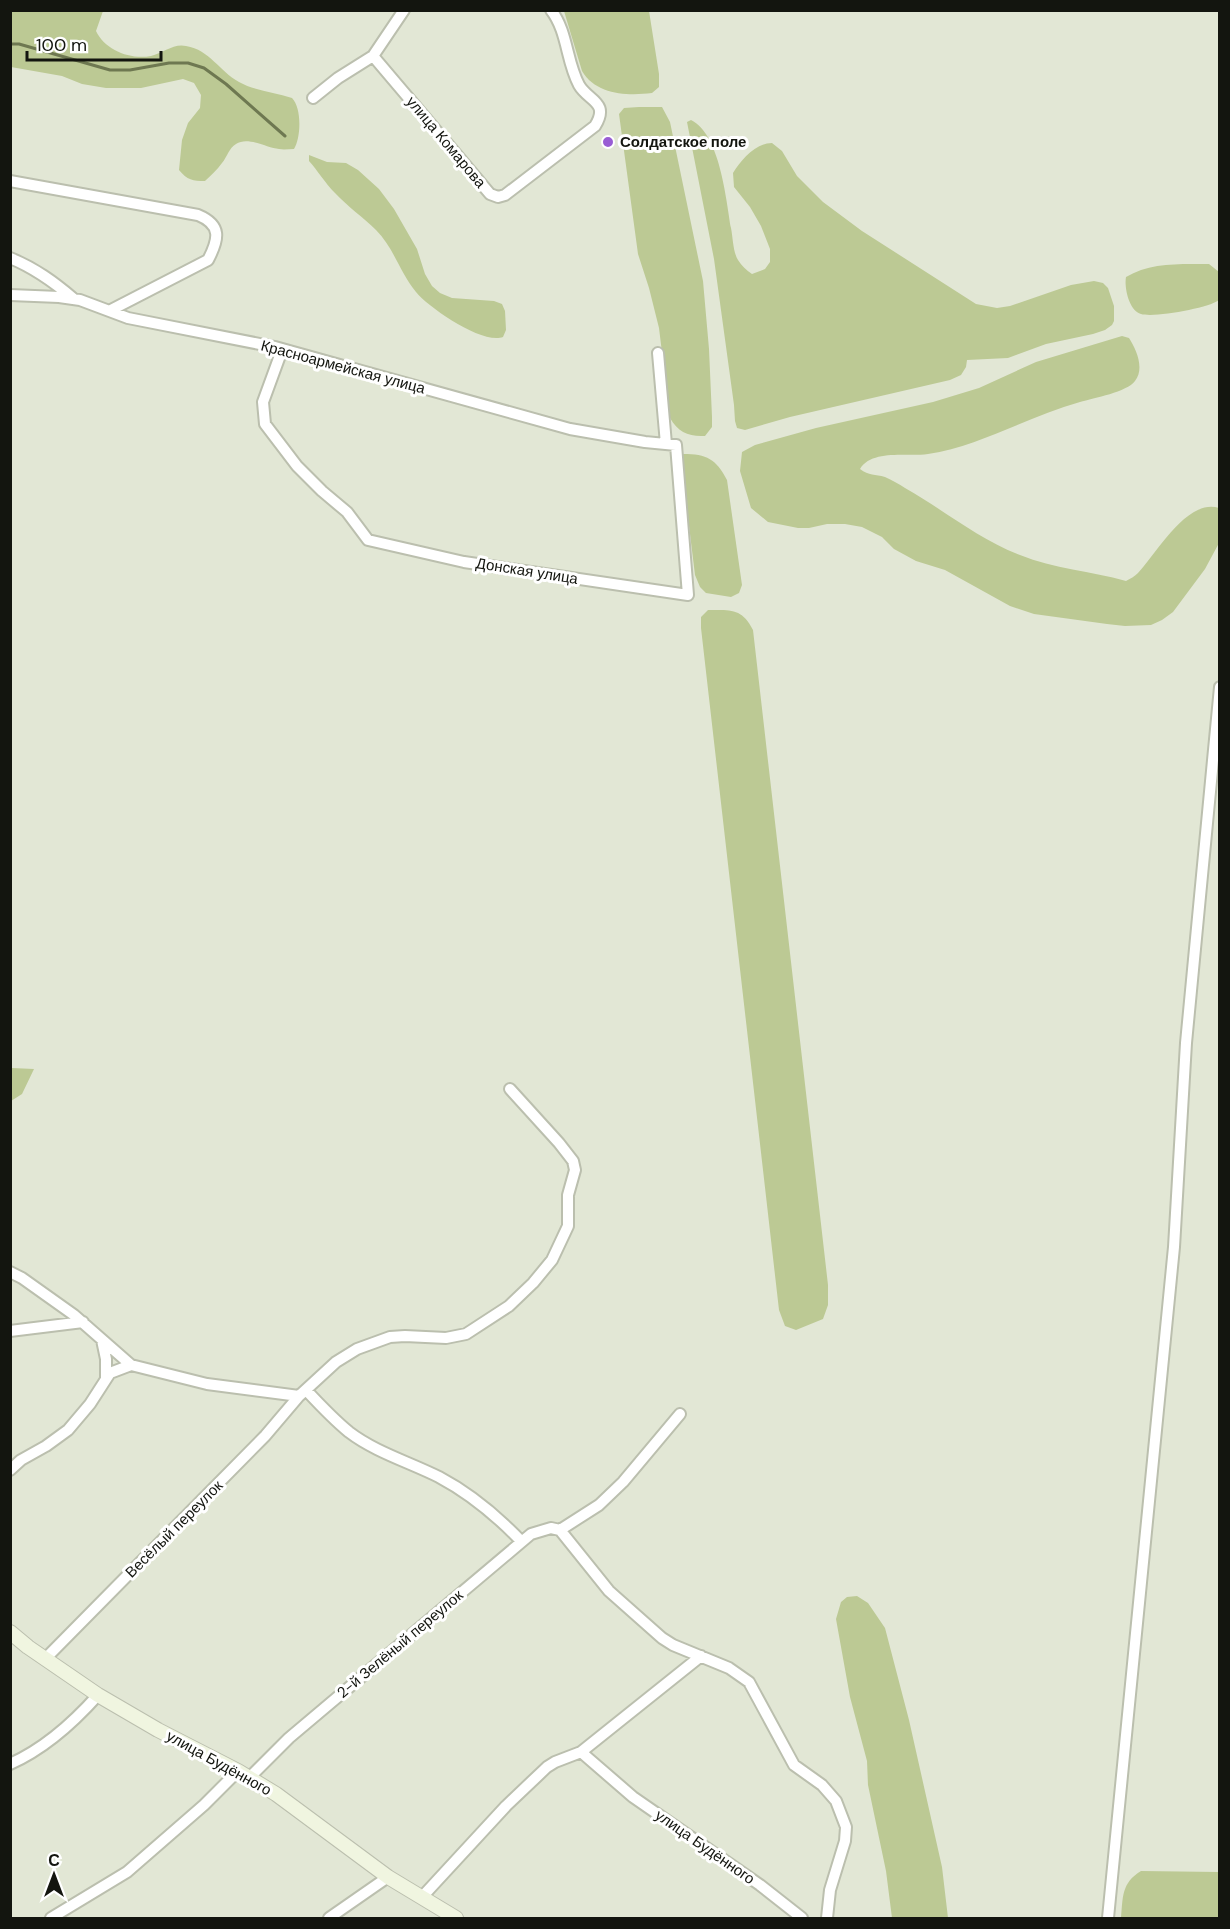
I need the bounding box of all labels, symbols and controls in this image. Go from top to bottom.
scale bar [27,24,160,62]
text: 100 m [36,33,87,57]
street label: улица Комарова [402,92,491,193]
place label: Солдатское поле [620,132,746,152]
marker: Солдатское поле [601,135,615,149]
street label: Красноармейская улица [259,335,428,399]
street label: Донская улица [475,553,580,589]
street label: Весёлый переулок [121,1476,227,1582]
street label: 2-й Зелёный переулок [333,1585,467,1703]
street label: улица Будённого [163,1726,275,1800]
street label: улица Будённого [651,1805,759,1889]
north arrow [24,1845,84,1905]
text: С [48,1850,60,1871]

